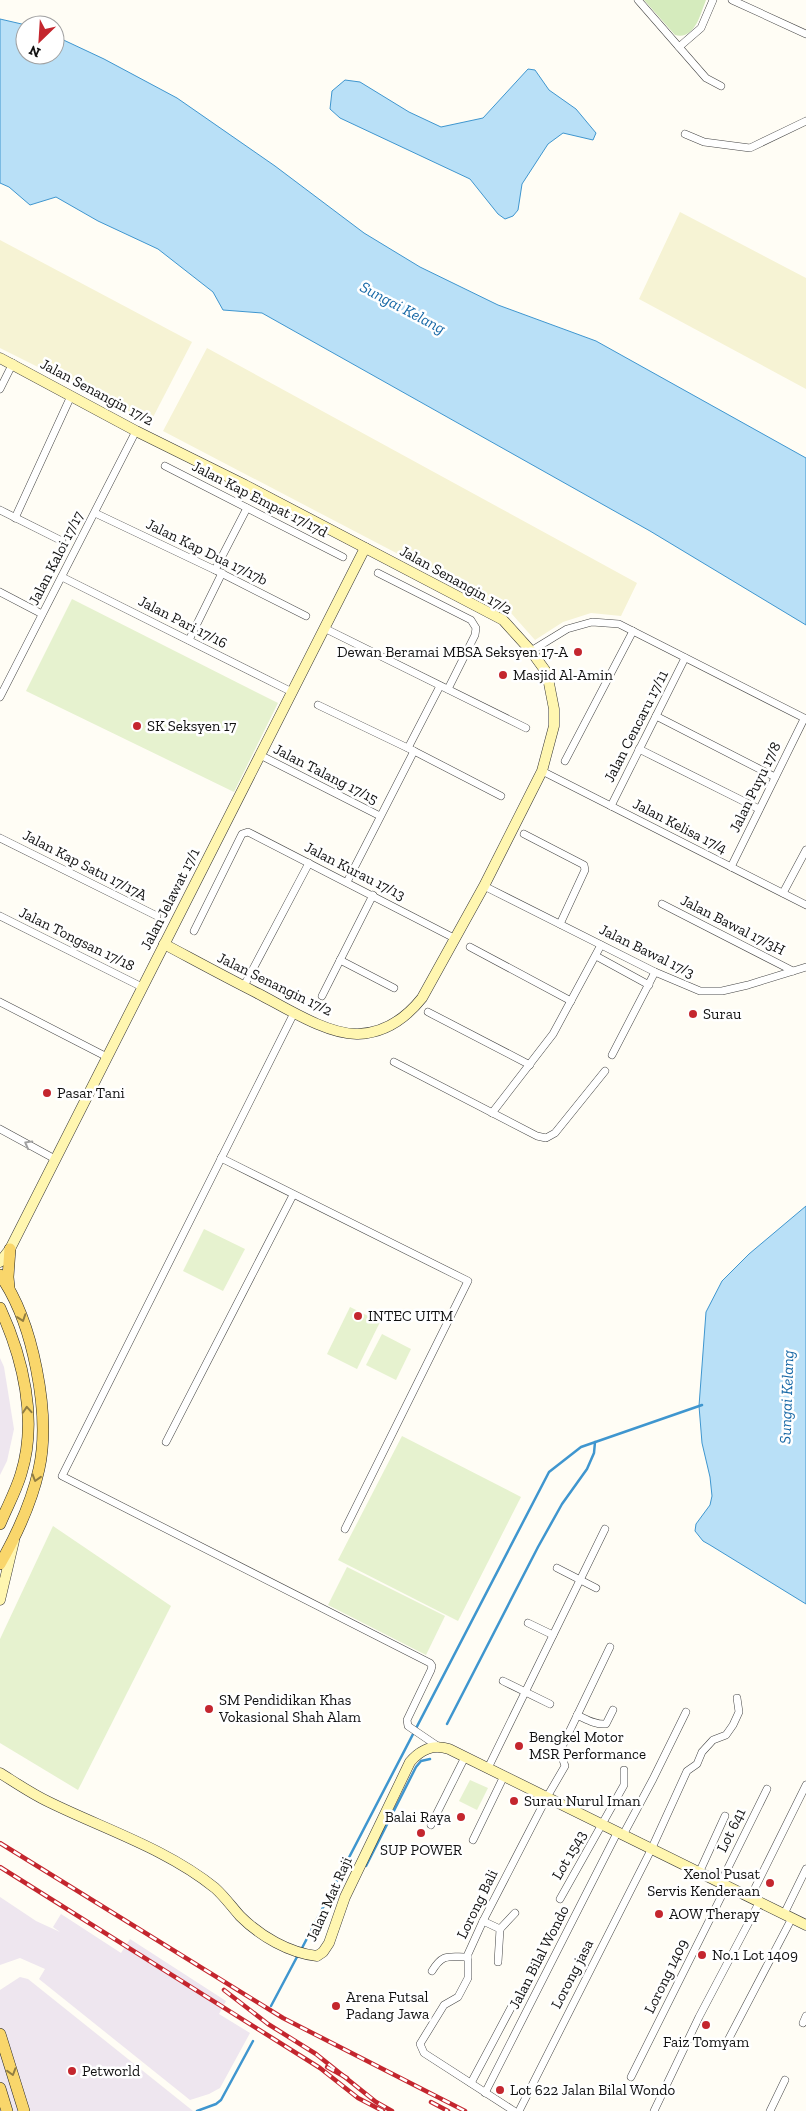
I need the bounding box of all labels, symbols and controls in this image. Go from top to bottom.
north arrow [15,15,65,65]
text: N [26,41,43,61]
water label: Sungai Kelang [357,277,449,338]
street label: Jalan Senangin 17/2 [37,355,157,430]
street label: Jalan Kap Empat 17/17d [189,457,331,541]
street label: Jalan Kaloi 17/17 [25,508,87,608]
street label: Jalan Kap Dua 17/17b [143,515,271,589]
street label: Jalan Senangin 17/2 [397,542,516,618]
street label: Jalan Pari 17/16 [135,592,231,652]
place label: Dewan Beramai MBSA Seksyen 17-A [337,643,568,661]
marker: Dewan Beramai MBSA Seksyen 17-A [572,646,584,658]
place label: Masjid Al-Amin [513,666,613,684]
street label: Jalan Cencaru 17/11 [600,667,672,785]
marker: Masjid Al-Amin [497,669,509,681]
place label: SK Seksyen 17 [147,717,236,735]
marker: SK Seksyen 17 [131,720,143,732]
street label: Jalan Puyu 17/8 [725,739,785,835]
street label: Jalan Talang 17/15 [271,740,382,808]
street label: Jalan Kelisa 17/4 [630,795,730,857]
street label: Jalan Kap Satu 17/17A [20,826,150,904]
street label: Jalan Kurau 17/13 [302,838,408,904]
street label: Jalan Jelawat 17/1 [137,845,204,953]
street label: Jalan Bawal 17/3H [678,891,788,959]
street label: Jalan Tongsan 17/18 [16,903,138,975]
street label: Jalan Bawal 17/3 [597,920,697,982]
street label: Jalan Senangin 17/2 [215,948,336,1020]
place label: Surau [703,1005,742,1023]
marker: Surau [687,1008,699,1020]
place label: Pasar Tani [57,1084,125,1102]
marker: Pasar Tani [41,1087,53,1099]
one-way arrow [24,1140,33,1150]
place label: INTEC UITM [368,1307,453,1325]
marker: INTEC UITM [352,1310,364,1322]
one-way arrow [16,1314,26,1322]
water label: Sungai Kelang [775,1349,798,1444]
one-way arrow [22,1405,33,1413]
one-way arrow [32,1473,42,1481]
place label: SM Pendidikan Khas Vokasional Shah Alam [218,1691,361,1726]
marker: SM Pendidikan Khas Vokasional Shah Alam [203,1703,215,1715]
place label: Bengkel Motor MSR Performance [529,1728,646,1763]
marker: Bengkel Motor MSR Performance [513,1740,525,1752]
place label: Surau Nurul Iman [524,1792,641,1810]
marker: Surau Nurul Iman [508,1795,520,1807]
street label: Lot 641 [713,1805,749,1855]
place label: Balai Raya [385,1808,451,1826]
marker: Balai Raya [455,1811,467,1823]
marker: SUP POWER [415,1827,427,1839]
street label: Lot 1543 [548,1827,590,1883]
place label: SUP POWER [380,1841,463,1859]
street label: Jalan Mat Raji [302,1854,356,1944]
place label: Xenol Pusat Servis Kenderaan [647,1865,760,1900]
street label: Lorong Bali [453,1867,501,1941]
marker: Xenol Pusat Servis Kenderaan [764,1877,776,1889]
street label: Jalan Bilal Wondo [505,1902,573,2012]
place label: AOW Therapy [669,1905,760,1923]
marker: AOW Therapy [653,1908,665,1920]
street label: Lorong 1409 [640,1936,692,2016]
street label: Lorong jasa [547,1937,597,2011]
place label: No.1 Lot 1409 [712,1946,798,1964]
marker: No.1 Lot 1409 [696,1949,708,1961]
place label: Arena Futsal Padang Jawa [346,1988,429,2023]
marker: Arena Futsal Padang Jawa [330,2000,342,2012]
marker: Faiz Tomyam [700,2019,712,2031]
place label: Faiz Tomyam [663,2033,749,2051]
place label: Petworld [82,2062,141,2080]
marker: Petworld [66,2065,78,2077]
one-way arrow [6,2068,16,2076]
place label: Lot 622 Jalan Bilal Wondo [510,2081,676,2099]
marker: Lot 622 Jalan Bilal Wondo [494,2084,506,2096]

